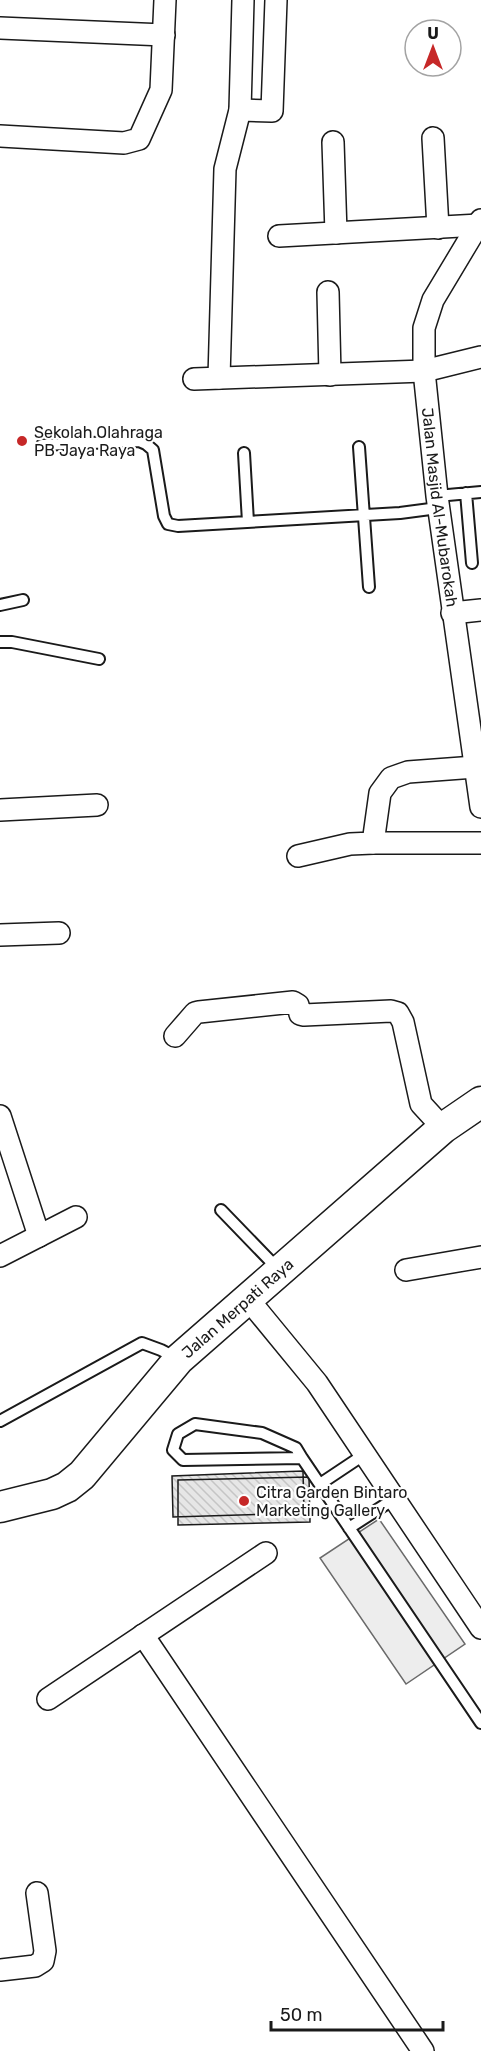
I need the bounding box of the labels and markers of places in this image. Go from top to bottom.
place label: Sekolah Olahraga PB Jaya Raya [34,423,163,460]
marker: Sekolah Olahraga PB Jaya Raya [15,434,29,448]
place label: Citra Garden Bintaro Marketing Gallery [256,1483,408,1520]
marker: Citra Garden Bintaro Marketing Gallery [237,1494,251,1508]

